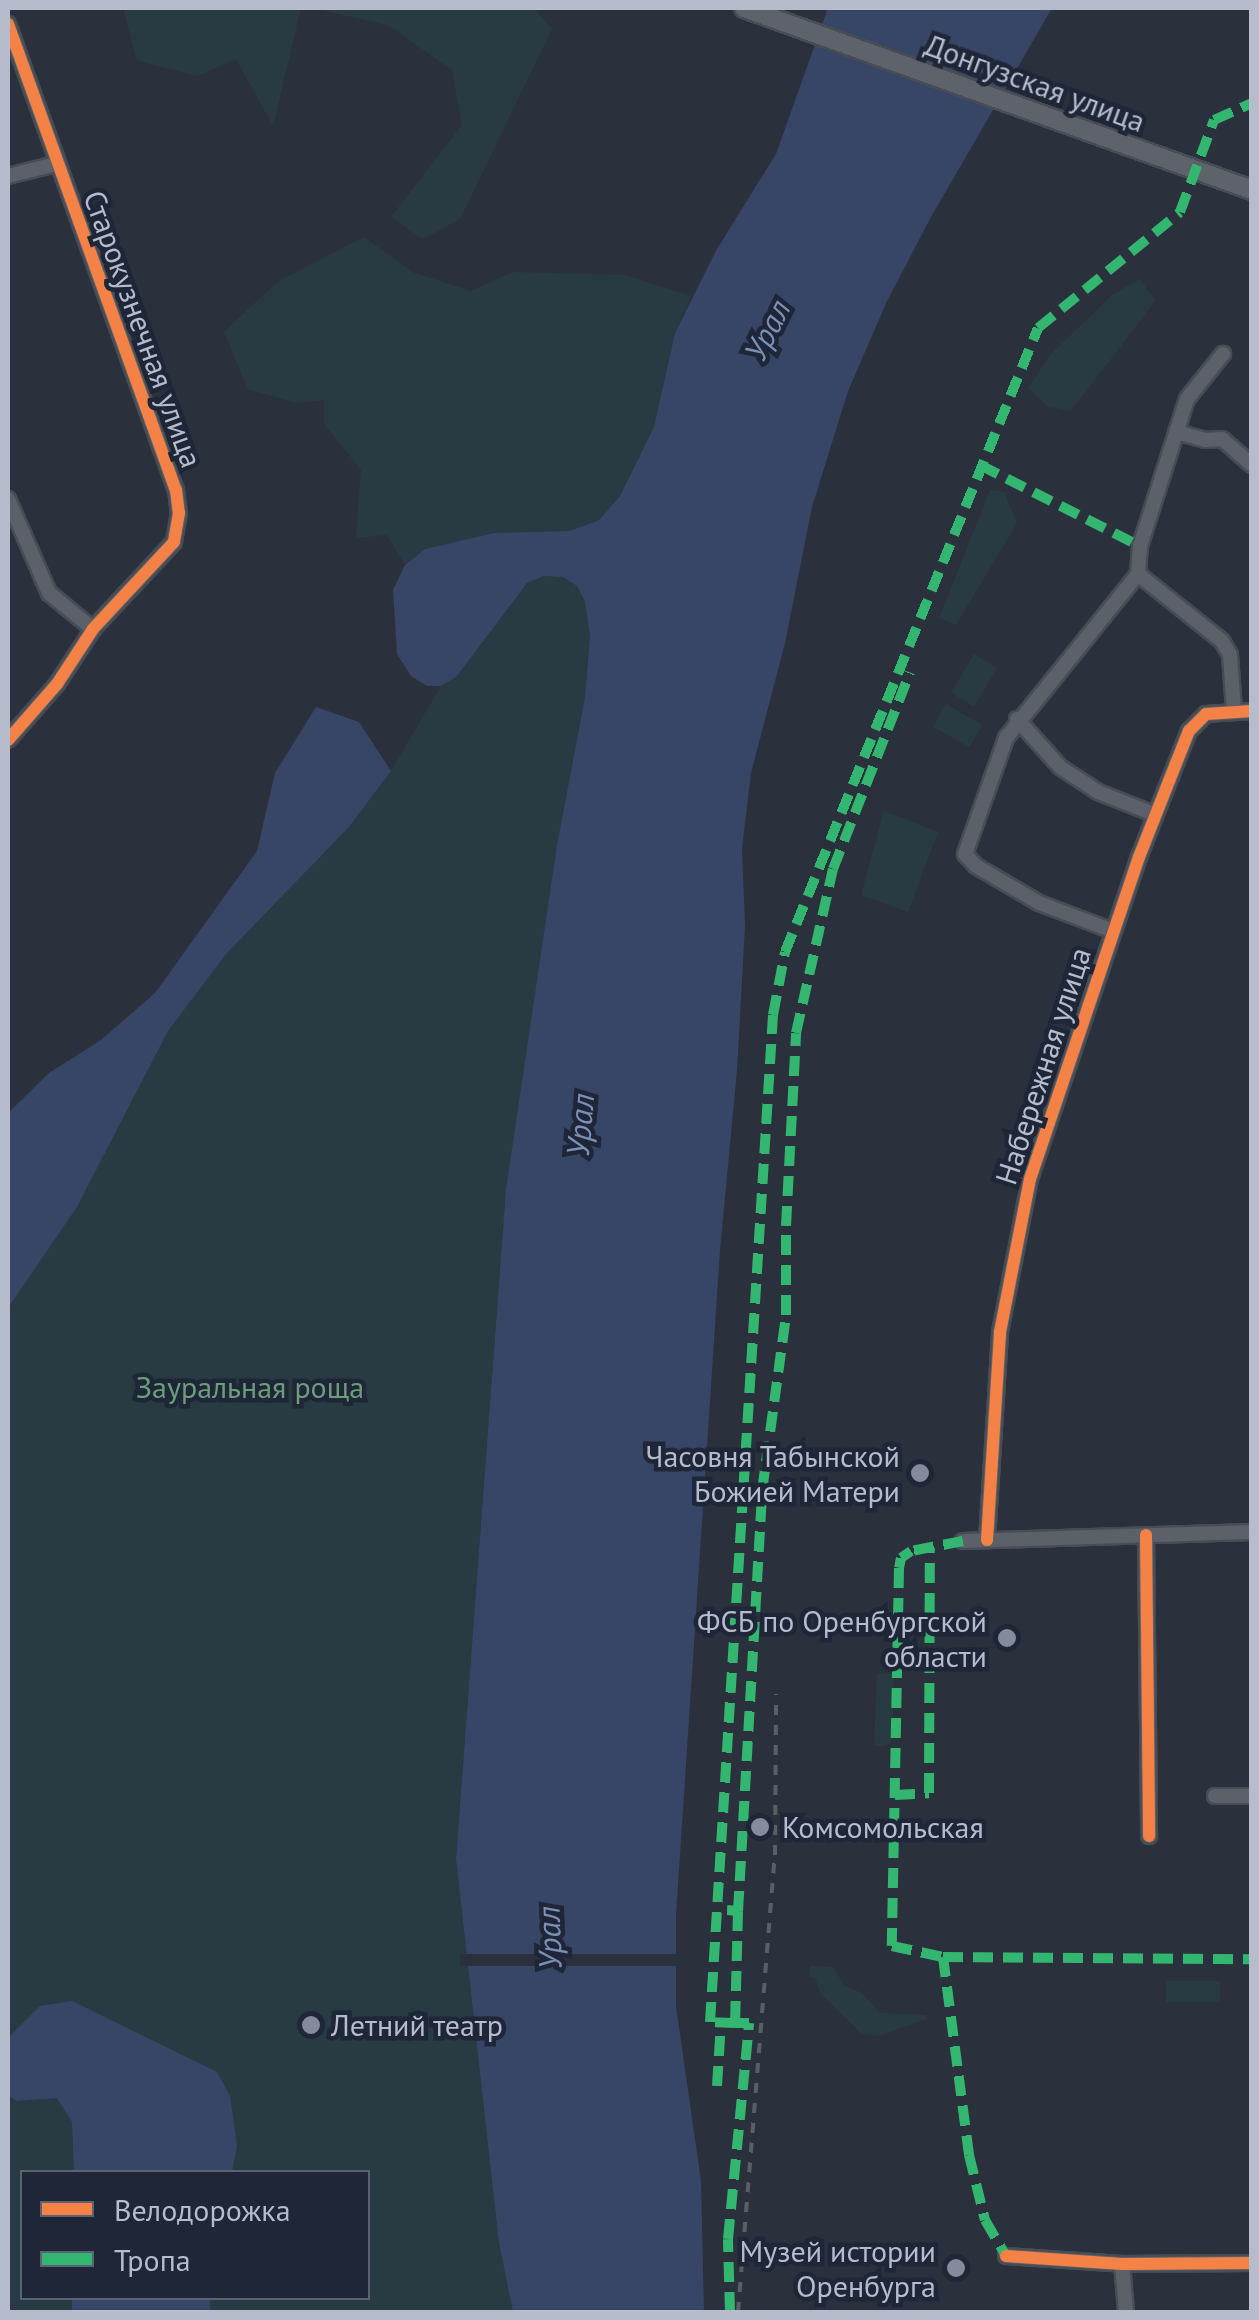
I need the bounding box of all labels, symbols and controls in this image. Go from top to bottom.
street label: Донгузская улица [920,27,1150,139]
street label: Старокузнечная улица [76,186,210,472]
water label: Урал [736,293,798,367]
street label: Набережная улица [988,943,1098,1189]
water label: Урал [558,1092,602,1158]
park label: Зауральная роща [136,1369,364,1405]
place label: Часовня Табынской Божией Матери [644,1438,900,1508]
marker: Часовня Табынской Божией Матери [909,1462,931,1484]
place label: ФСБ по Оренбургской области [697,1603,987,1674]
marker: ФСБ по Оренбургской области [996,1627,1018,1649]
place label: Комсомольская [782,1809,984,1845]
marker: Комсомольская [747,1814,773,1840]
water label: Урал [529,1906,569,1970]
place label: Летний театр [331,2007,504,2043]
marker: Летний театр [300,2014,322,2036]
legend [20,2170,370,2300]
text: Велодорожка [114,2190,291,2229]
place label: Музей истории Оренбурга [739,2233,936,2304]
text: Тропа [114,2240,191,2279]
marker: Музей истории Оренбурга [945,2257,967,2279]

